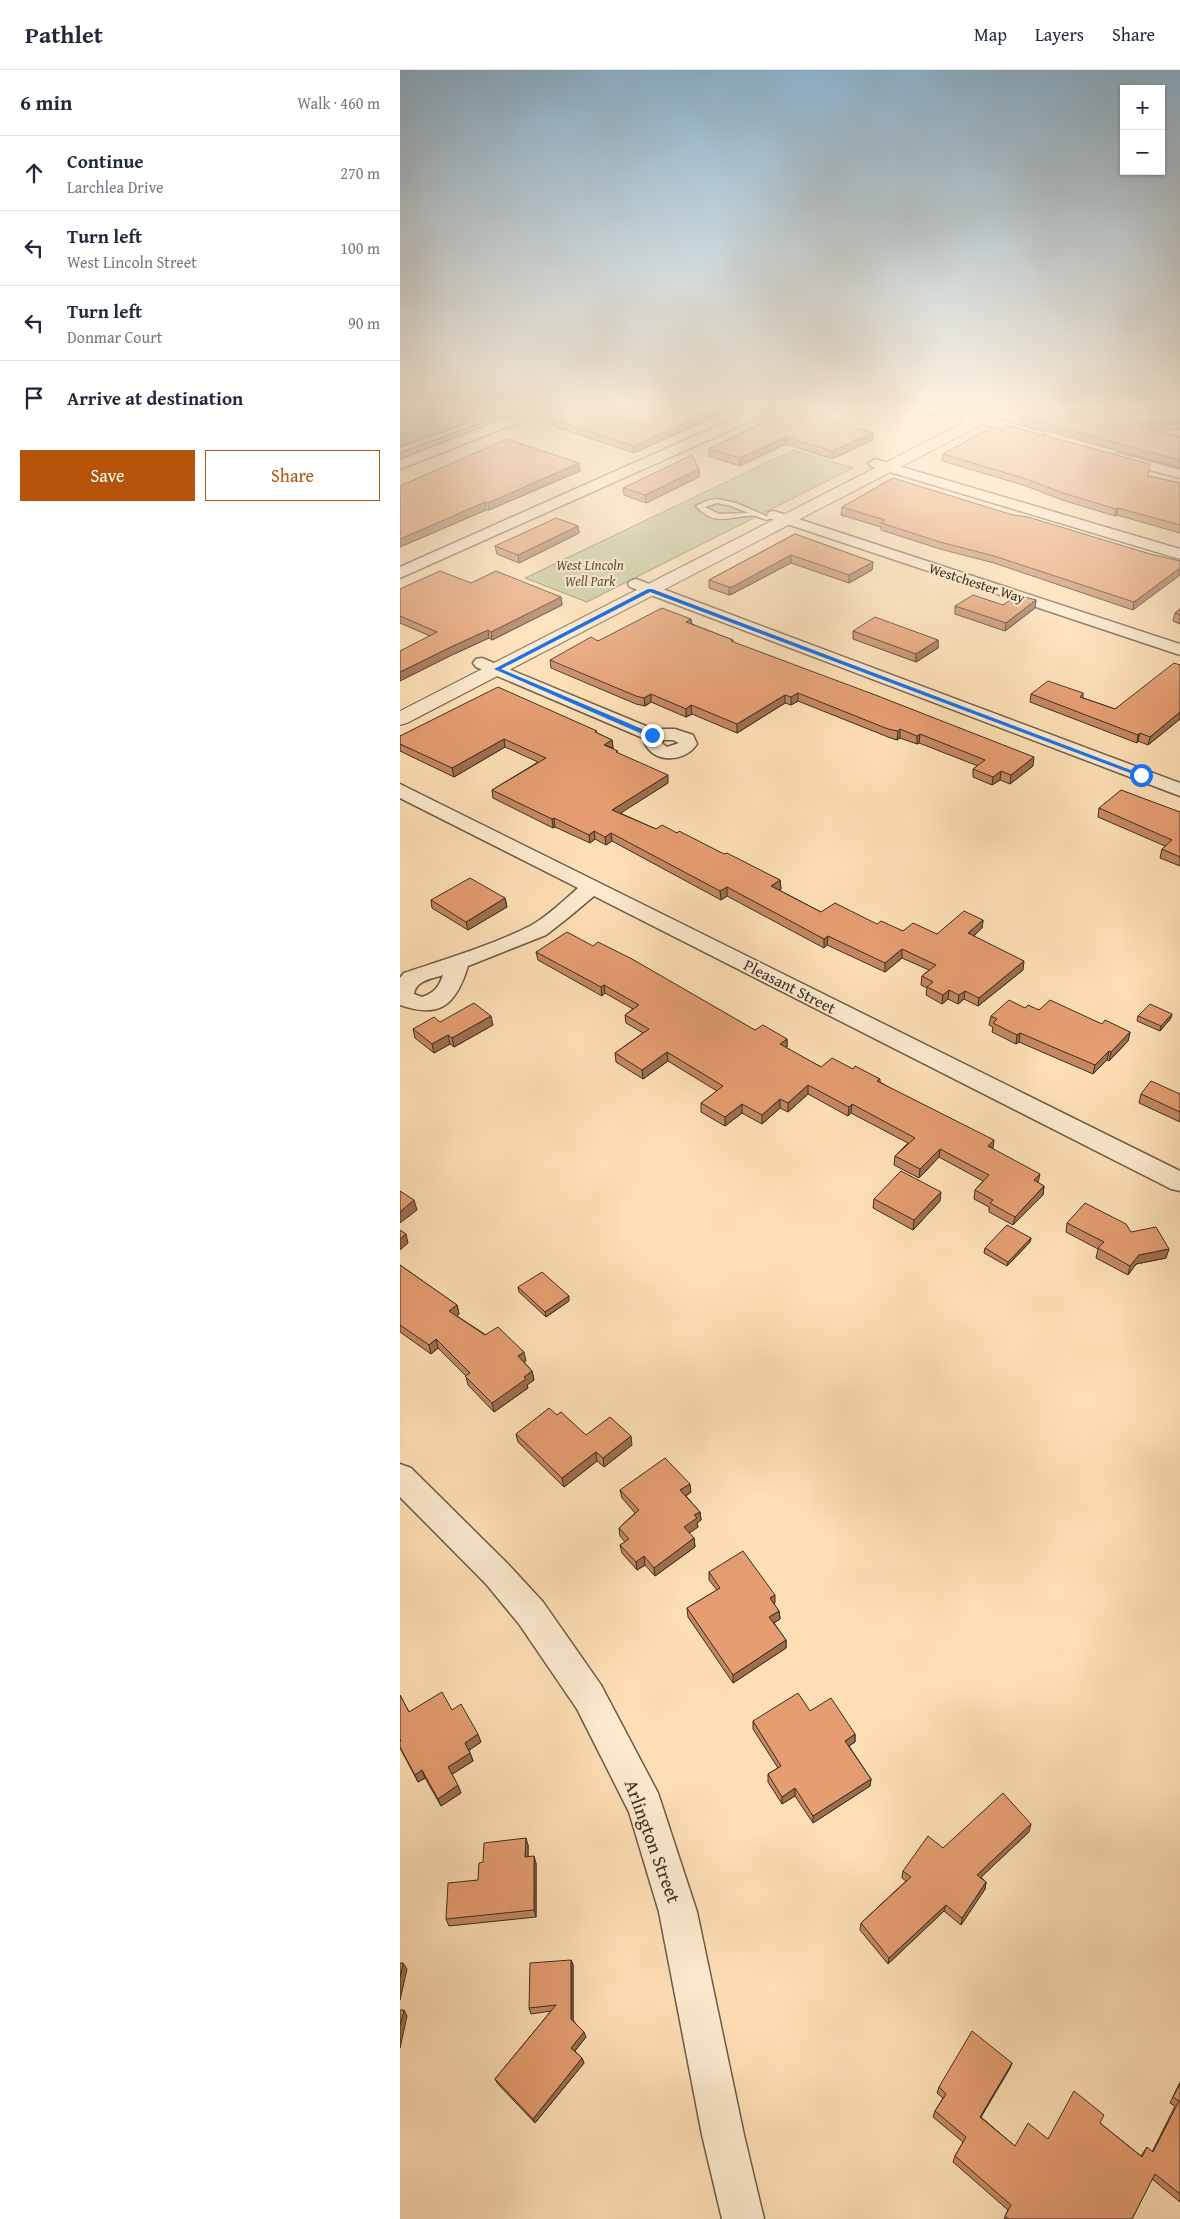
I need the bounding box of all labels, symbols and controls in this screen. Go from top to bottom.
text: Pathlet [25,17,103,52]
text: Map [974,21,1007,48]
text: Layers [1035,21,1084,48]
text: Share [1112,21,1155,48]
map controls [1120,85,1165,175]
button: + [1120,85,1165,130]
text: 6 min [20,87,72,118]
text: Walk · 460 m [297,91,380,115]
button: − [1120,130,1165,175]
text: Continue [67,147,144,175]
icon: ahead [20,159,48,187]
text: 270 m [340,161,380,185]
text: Larchlea Drive [67,175,164,199]
text: Turn left [67,222,142,250]
icon: left [20,234,48,262]
text: 100 m [340,236,380,260]
text: West Lincoln Street [67,250,197,274]
text: Turn left [67,297,142,325]
icon: left [20,309,48,337]
text: 90 m [348,311,380,335]
text: Donmar Court [67,325,162,349]
icon: arrive [20,384,48,412]
text: Arrive at destination [67,384,243,412]
button: Save [20,450,195,501]
button: Share [205,450,380,501]
park label: West Lincoln Well Park [556,555,624,591]
street label: Westchester Way [926,558,1028,608]
route end [641,724,664,747]
route start [1130,764,1153,787]
street label: Pleasant Street [740,952,841,1020]
street label: Arlington Street [618,1775,688,1907]

